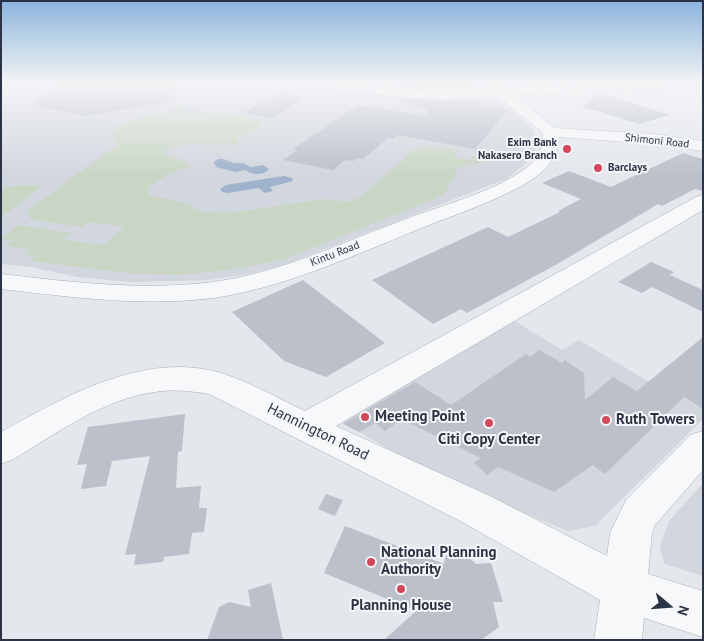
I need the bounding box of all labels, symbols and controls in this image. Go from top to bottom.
street label: Shimoni Road [624,131,690,151]
place label: Exim Bank Nakasero Branch [478,136,557,162]
marker: Exim Bank Nakasero Branch [561,143,573,155]
place label: Barclays [608,161,647,175]
marker: Barclays [592,162,604,174]
street label: Kintu Road [309,239,361,269]
street label: Hannington Road [264,400,372,464]
place label: Meeting Point [375,408,465,426]
marker: Meeting Point [359,411,371,423]
place label: Ruth Towers [616,411,695,429]
marker: Ruth Towers [600,414,612,426]
marker: Citi Copy Center [483,417,495,429]
place label: Citi Copy Center [438,431,540,449]
place label: National Planning Authority [381,544,496,579]
marker: National Planning Authority [365,556,377,568]
north arrow [644,581,694,631]
marker: Planning House [395,583,407,595]
place label: Planning House [351,597,451,615]
text: N [673,603,693,618]

